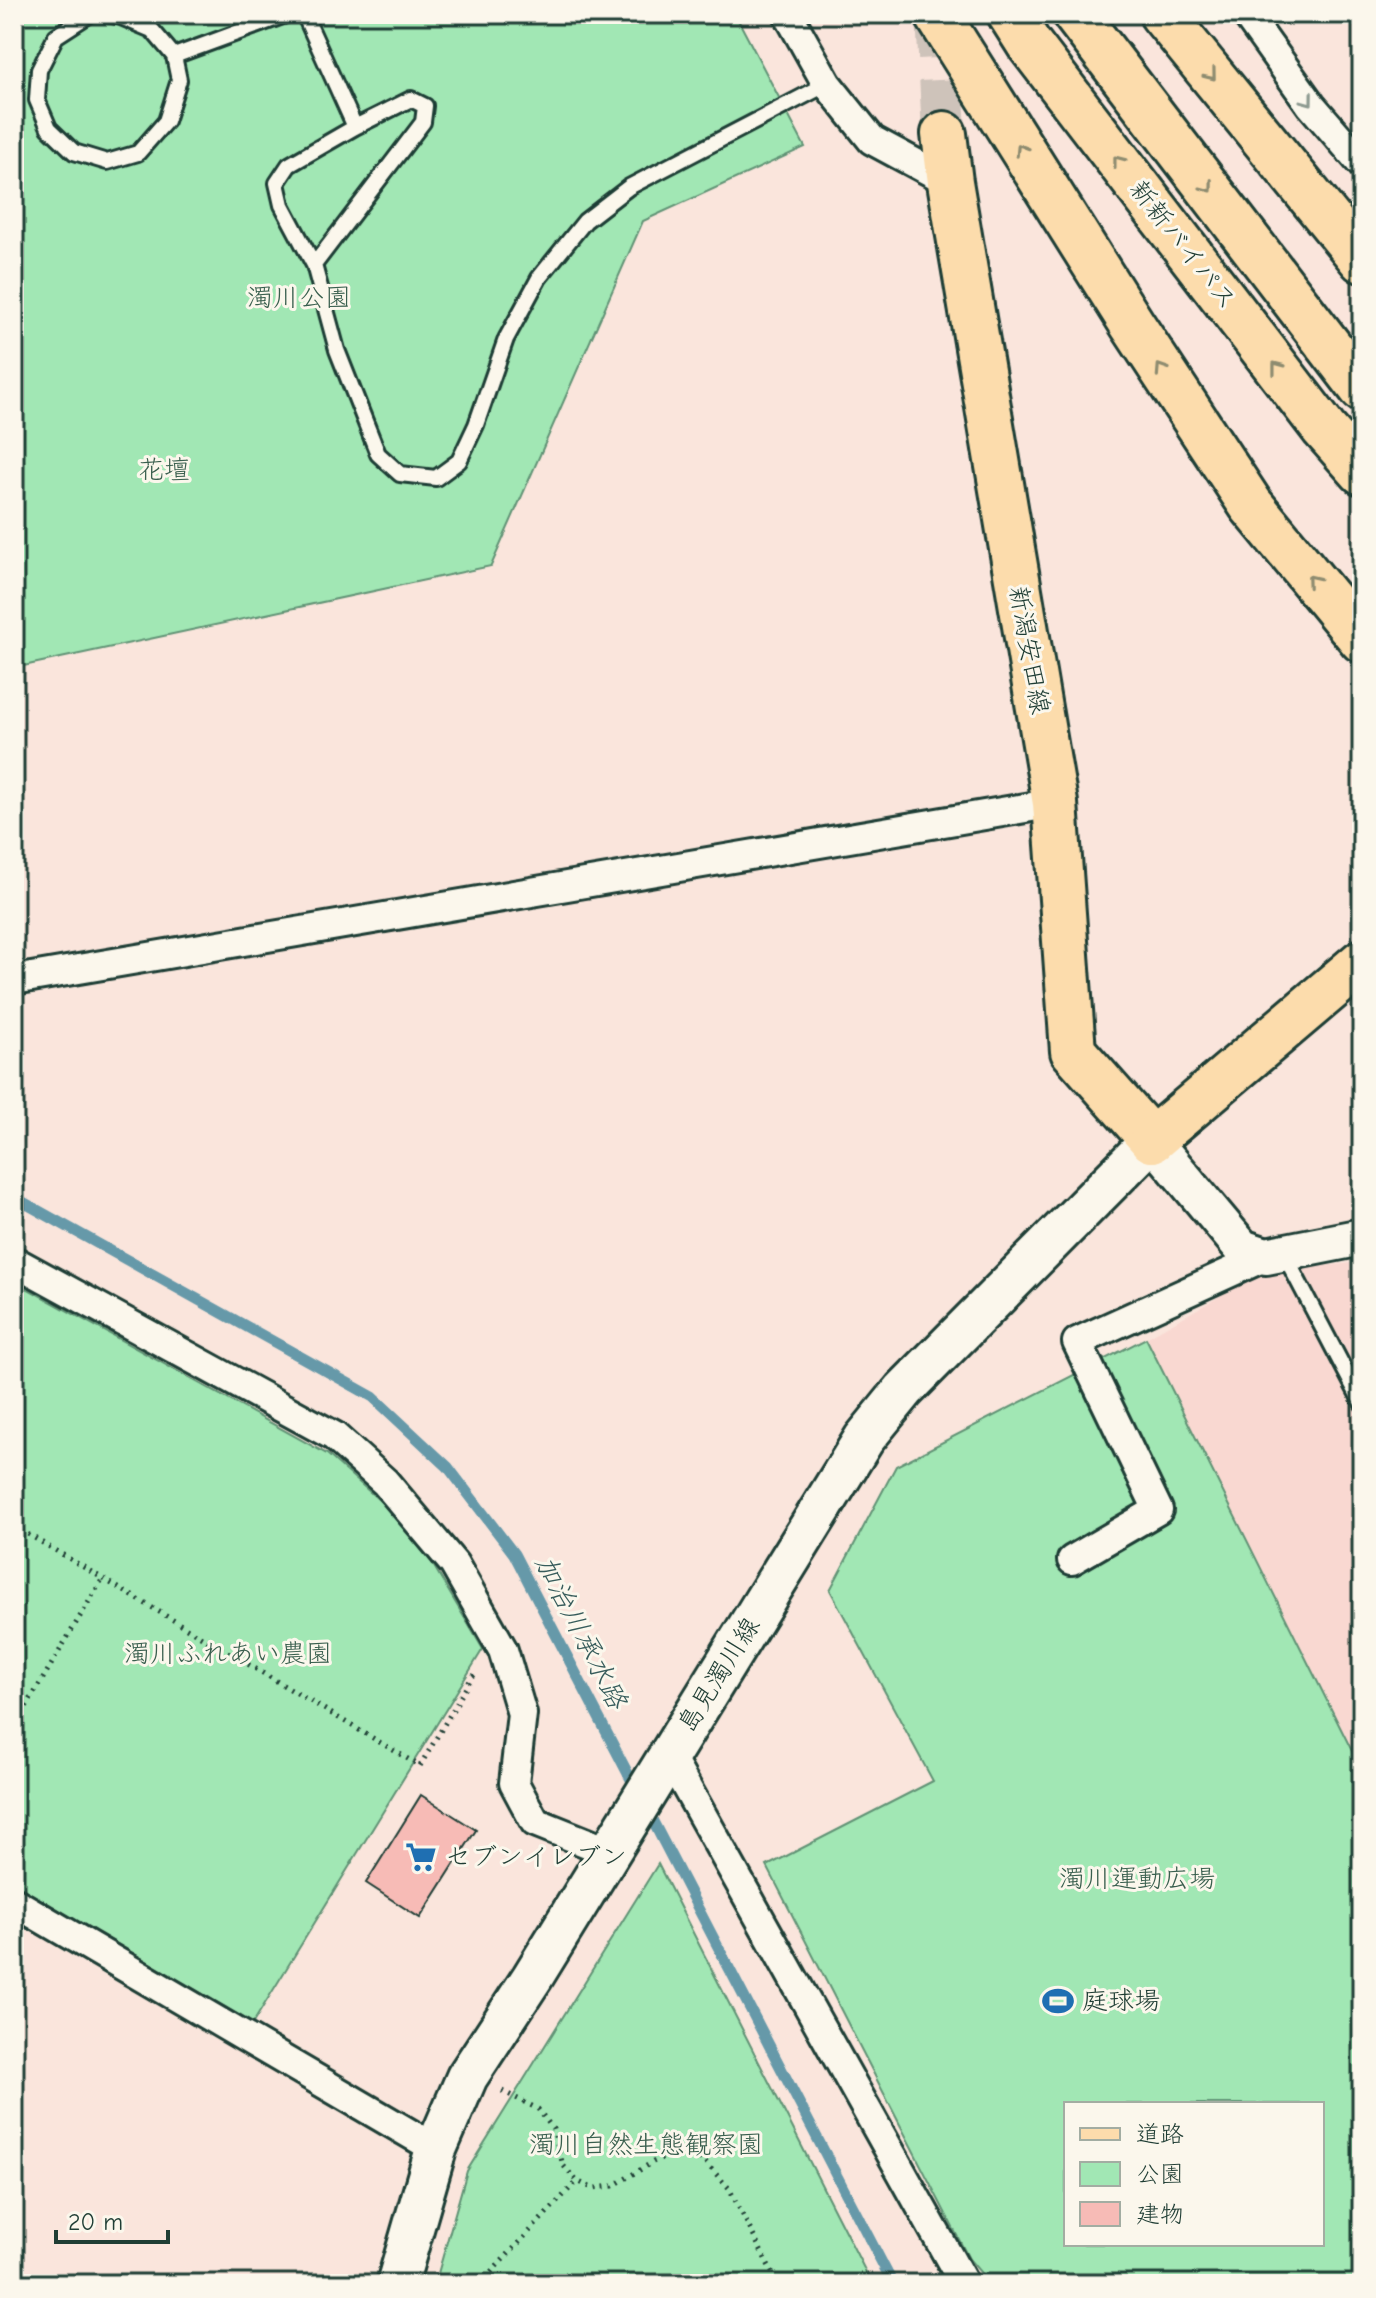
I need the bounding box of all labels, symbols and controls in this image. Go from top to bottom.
one-way arrow [1201,65,1216,80]
one-way arrow [1298,92,1312,106]
one-way arrow [1016,144,1031,158]
one-way arrow [1114,155,1128,170]
street label: 新新バイパス [1123,175,1243,315]
one-way arrow [1198,178,1212,193]
park label: 濁川公園 [247,283,351,313]
one-way arrow [1272,361,1286,376]
one-way arrow [1156,363,1171,377]
park label: 花壇 [138,455,190,485]
one-way arrow [1307,575,1322,589]
street label: 新潟安田線 [1003,583,1055,717]
water label: 加治川承水路 [529,1550,634,1716]
street label: 島見濁川線 [672,1612,766,1738]
park label: 濁川ふれあい農園 [124,1639,332,1669]
supermarket icon: セブンイレブン [404,1840,438,1874]
place label: セブンイレブン [445,1842,627,1872]
park label: 濁川運動広場 [1059,1864,1215,1894]
sports icon: 庭球場 [1041,1984,1075,2018]
place label: 庭球場 [1082,1986,1160,2016]
legend [1064,2102,1324,2246]
text: 道路 [1136,2120,1184,2148]
park label: 濁川自然生態観察園 [529,2130,763,2160]
text: 公園 [1136,2160,1184,2188]
scale bar [56,2194,168,2244]
text: 建物 [1136,2200,1184,2228]
text: 20 m [68,2208,123,2236]

